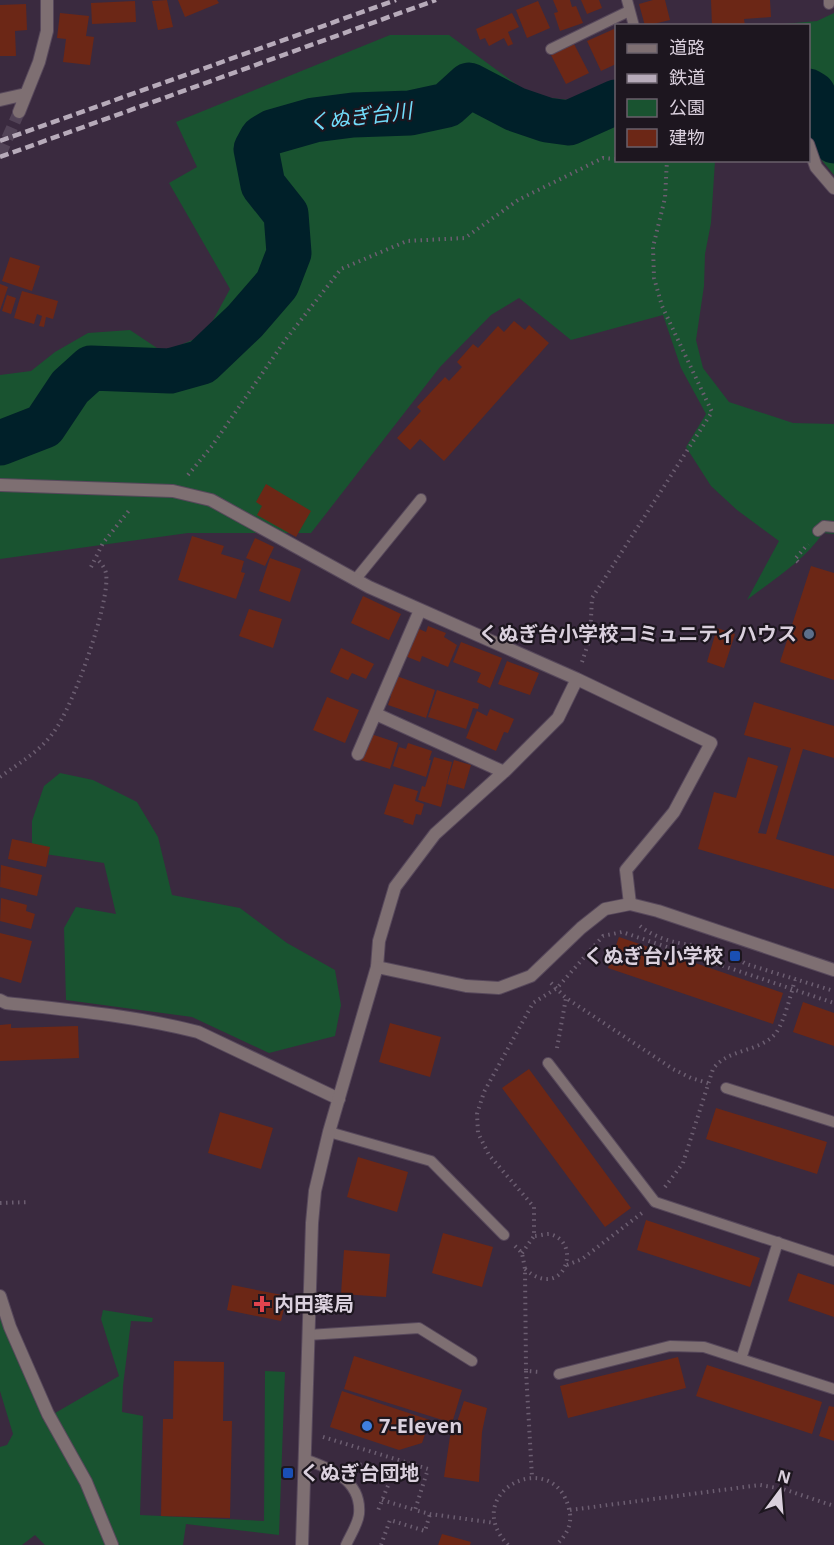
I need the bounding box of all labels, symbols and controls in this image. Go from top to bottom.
legend [615,24,810,162]
text: 道路 [669,35,705,59]
text: 鉄道 [669,65,705,89]
water label: くぬぎ台川 [306,95,415,136]
text: 公園 [669,95,705,119]
text: 建物 [669,125,705,149]
place label: くぬぎ台小学校コミュニティハウス [479,620,797,647]
marker: くぬぎ台小学校コミュニティハウス [802,627,816,641]
place label: くぬぎ台小学校 [583,942,723,969]
marker: くぬぎ台小学校 [728,949,742,963]
place label: 内田薬局 [274,1290,354,1317]
marker: 内田薬局 [255,1297,269,1311]
place label: 7-Eleven [379,1412,462,1439]
marker: 7-Eleven [360,1419,374,1433]
place label: くぬぎ台団地 [300,1459,420,1486]
north arrow [750,1461,810,1521]
text: N [775,1464,793,1489]
marker: くぬぎ台団地 [281,1466,295,1480]

